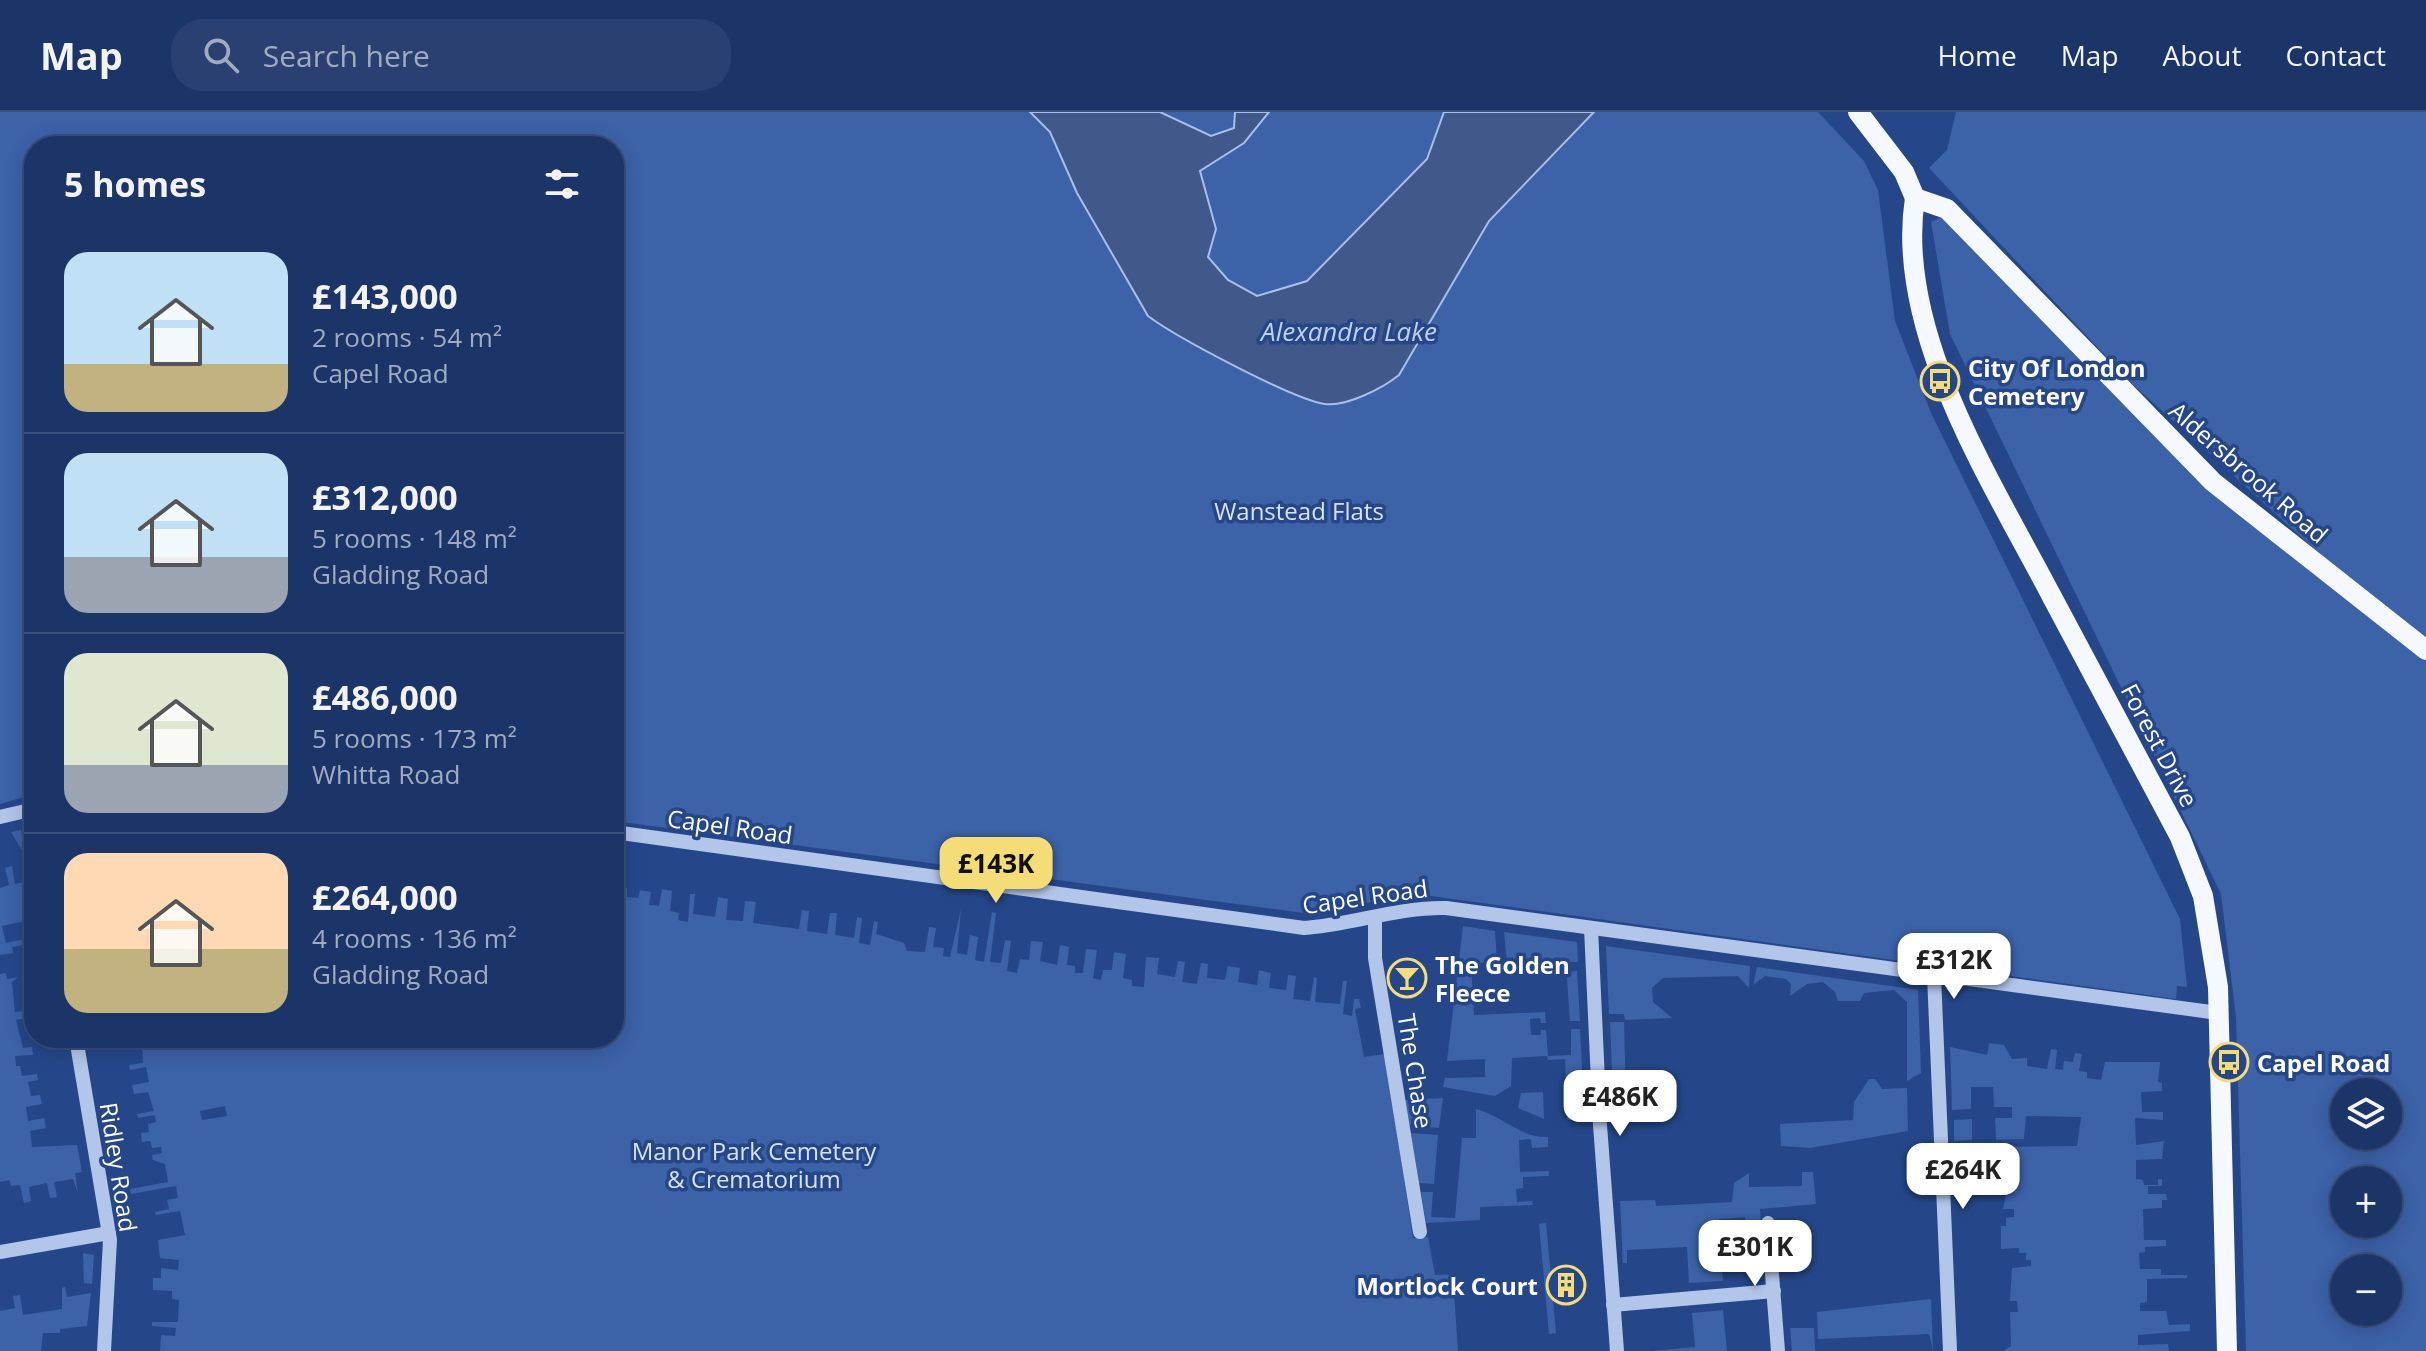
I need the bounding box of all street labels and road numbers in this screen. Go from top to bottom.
street label: Aldersbrook Road [2163,394,2335,550]
street label: Forest Drive [2114,678,2206,812]
street label: Capel Road [665,801,795,851]
street label: Capel Road [1300,871,1430,921]
street label: The Chase [1391,1011,1441,1131]
street label: Ridley Road [92,1100,146,1234]

